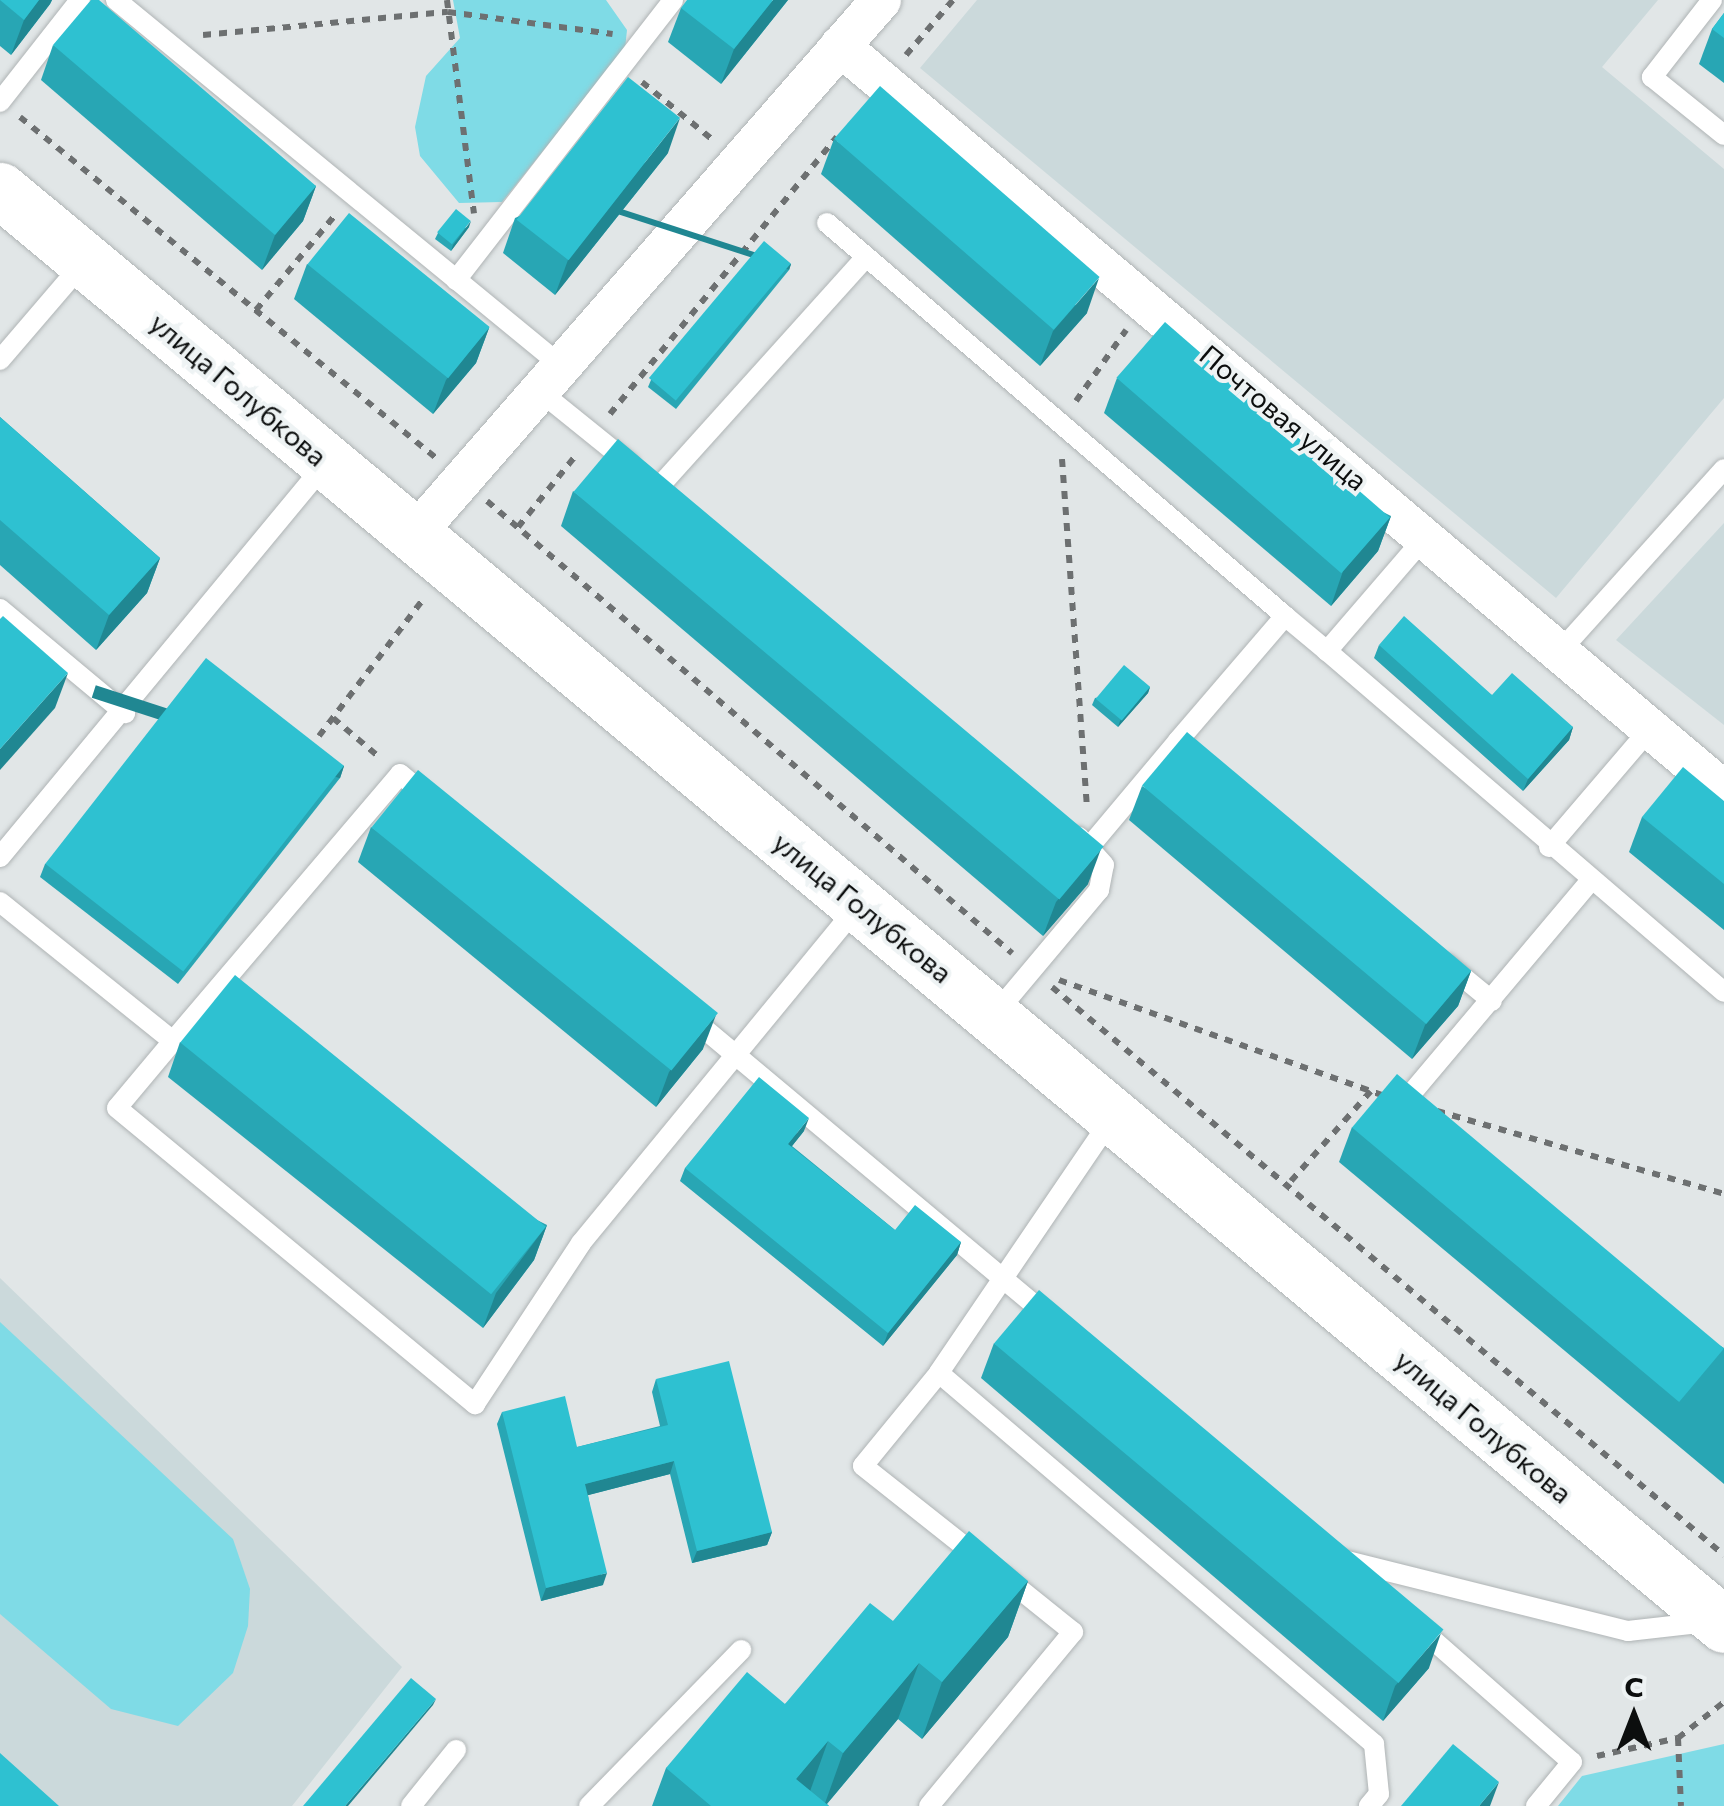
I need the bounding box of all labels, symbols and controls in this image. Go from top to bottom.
street label: улица Голубкова [144,305,334,473]
street label: Почтовая улица [1193,337,1375,497]
street label: улица Голубкова [767,825,959,989]
street label: улица Голубкова [1389,1342,1579,1510]
north arrow [1584,1666,1684,1766]
text: С [1624,1669,1644,1703]

